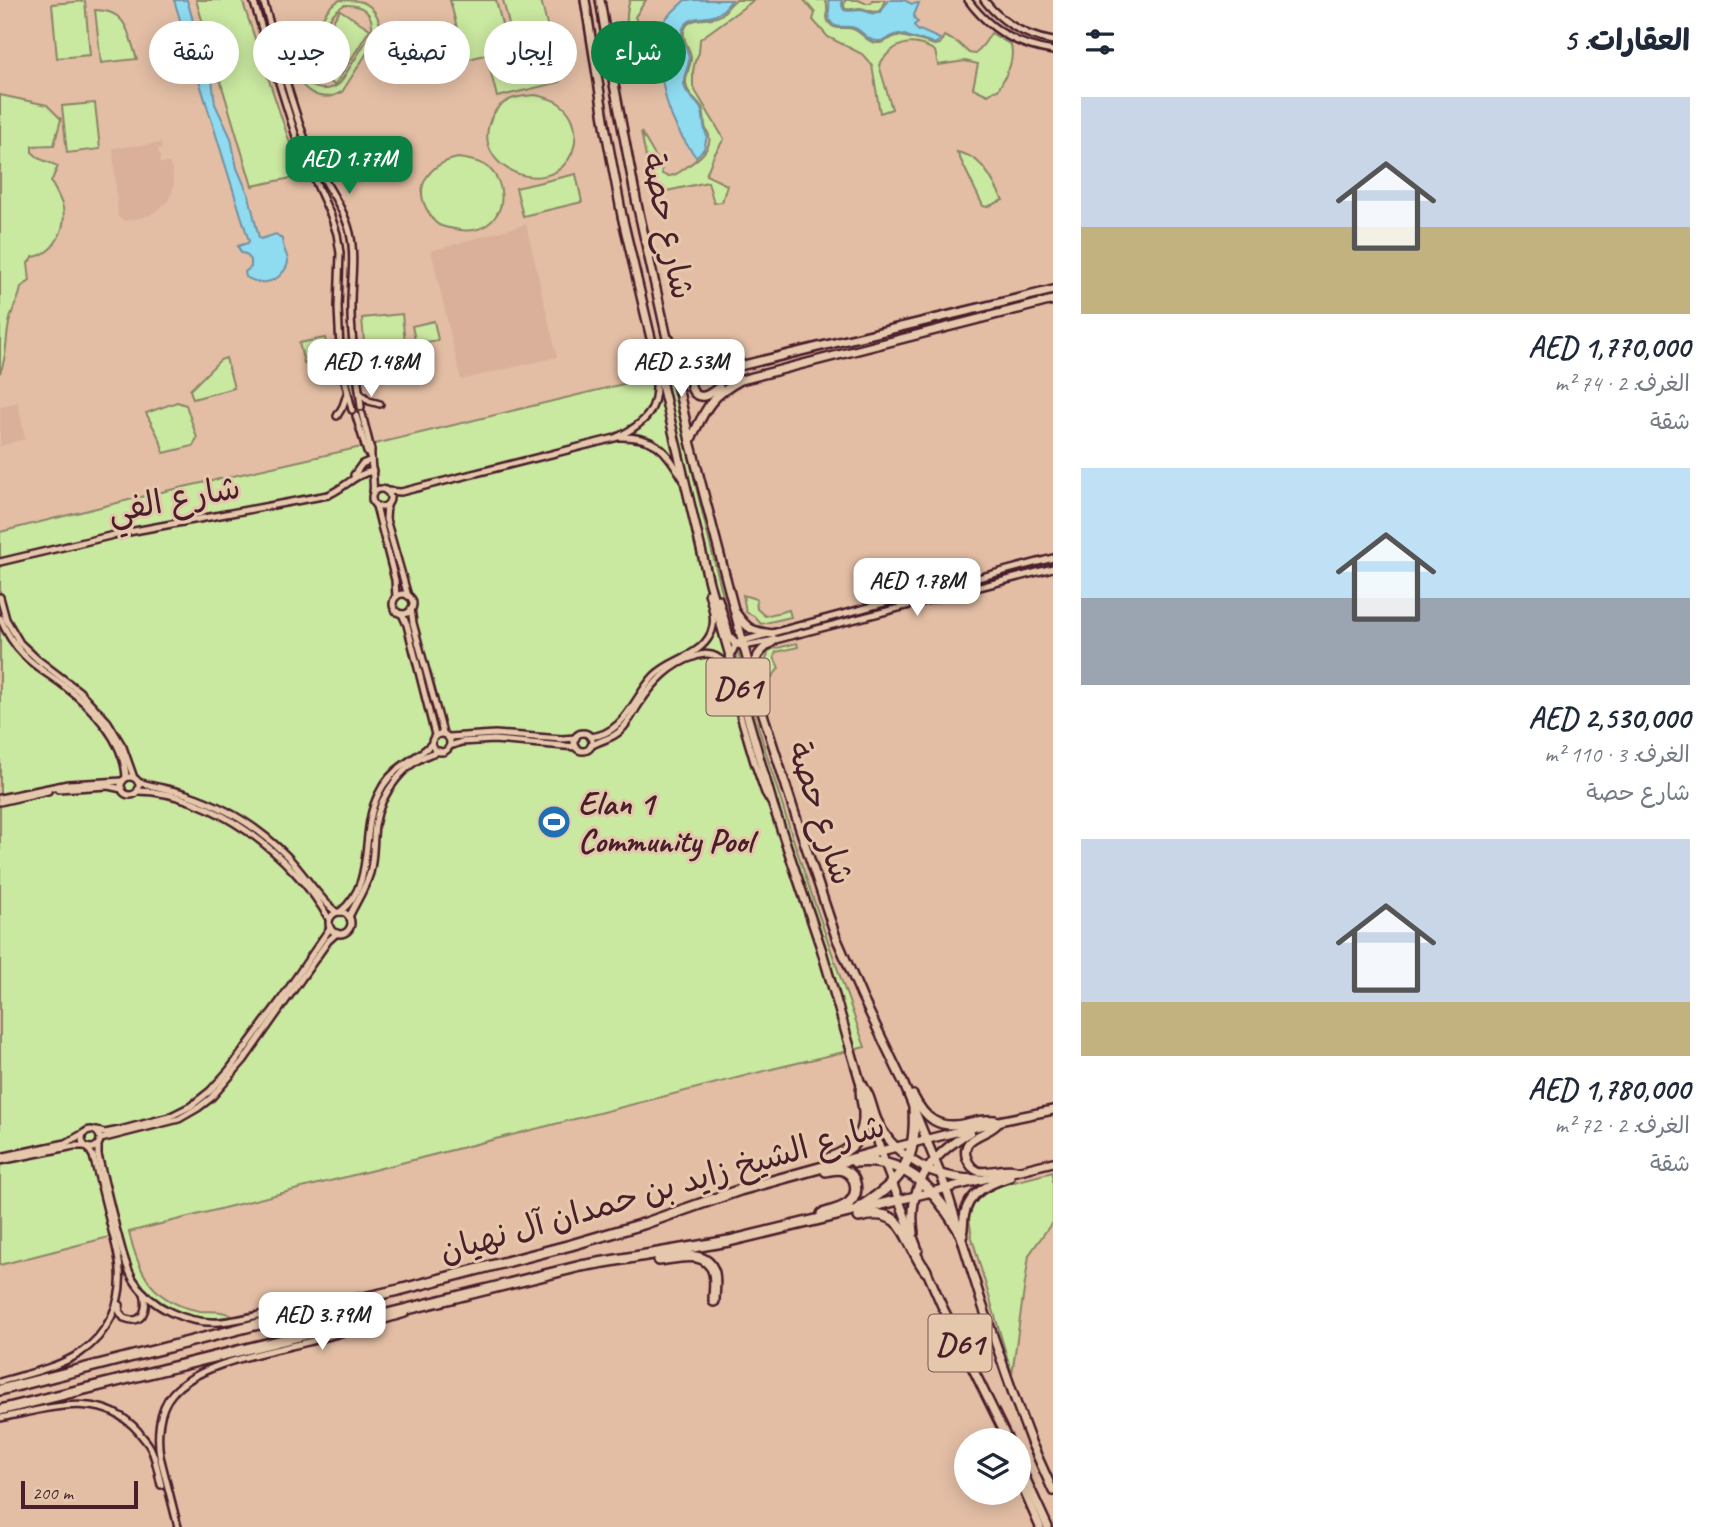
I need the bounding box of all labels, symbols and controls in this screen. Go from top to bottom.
chip: شقة [149,21,239,84]
chip: جديد [253,21,350,84]
chip: تصفية [364,21,470,84]
chip: إيجار [484,21,577,84]
chip: شراء [591,21,686,84]
text: العقارات: 5 [1563,21,1690,59]
icon: filters [1081,23,1119,61]
pin: AED 1.77M [269,136,429,196]
icon: home [1323,143,1449,269]
text: AED 1.77M [302,144,396,173]
street label: شارع حصة [630,149,704,304]
text: AED 1,770,000 [1528,328,1690,366]
pin: AED 1.48M [291,340,451,399]
pin: AED 2.53M [601,340,761,399]
text: AED 1.48M [323,347,419,376]
text: AED 2.53M [634,347,728,376]
text: الغرف: 2 · 74 m² [1555,369,1690,398]
text: شقة [1650,407,1690,436]
street label: شارع الفي [104,466,245,540]
icon: home [1323,514,1449,640]
pin: AED 1.78M [837,558,997,618]
text: AED 1.78M [870,566,965,595]
road number: D61 [706,658,770,716]
text: AED 2,530,000 [1528,699,1690,737]
street label: شارع حصة [776,736,864,891]
text: الغرف: 3 · 110 m² [1544,740,1690,769]
text: شارع حصة [1586,778,1690,807]
place label: Elan 1 Community Pool [578,782,759,862]
sports icon: Elan 1 Community Pool [535,803,573,841]
icon: home [1323,885,1449,1011]
text: AED 1,780,000 [1528,1070,1690,1108]
street label: شارع الشيخ زايد بن حمدان آل نهيان [434,1104,890,1274]
text: الغرف: 2 · 72 m² [1555,1111,1690,1140]
text: شقة [1650,1149,1690,1178]
pin: AED 3.79M [242,1292,402,1352]
text: AED 3.79M [275,1300,369,1329]
road number: D61 [928,1314,992,1372]
map controls [954,1428,1031,1505]
button: layers [954,1428,1031,1505]
scale bar [21,1478,138,1510]
text: 200 m [32,1481,73,1505]

